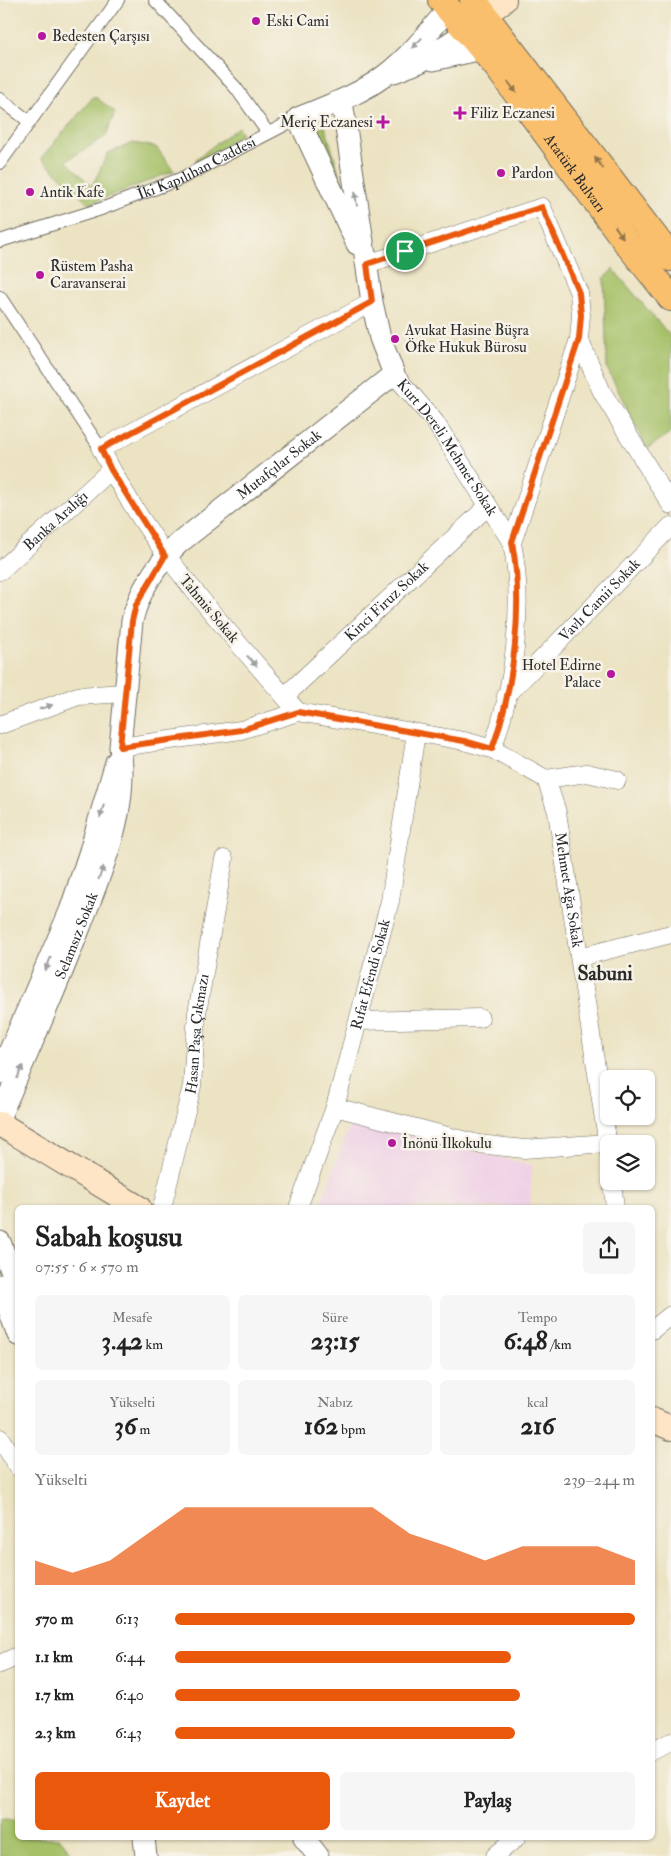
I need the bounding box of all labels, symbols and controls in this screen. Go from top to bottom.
place label: Eski Cami [266,12,329,31]
marker: Eski Cami [250,15,262,27]
place label: Bedesten Çarşısı [52,27,150,46]
marker: Bedesten Çarşısı [36,30,48,42]
one-way arrow [411,37,423,49]
one-way arrow [507,80,517,94]
place label: Filiz Eczanesi [470,104,555,123]
marker: Filiz Eczanesi [454,107,466,119]
place label: Meriç Eczanesi [280,113,373,132]
marker: Meriç Eczanesi [377,116,389,128]
street label: Atatürk Bulvarı [539,129,610,216]
street label: İki Kapılıhan Caddesi [134,132,259,204]
one-way arrow [594,156,604,170]
place label: Pardon [511,164,554,183]
marker: Pardon [495,167,507,179]
place label: Antik Kafe [39,183,104,202]
marker: Antik Kafe [24,186,36,198]
one-way arrow [352,190,360,206]
one-way arrow [614,225,624,239]
pin [384,230,426,272]
icon: arrive [391,237,419,265]
place label: Rüstem Pasha Caravanserai [50,257,134,293]
marker: Rüstem Pasha Caravanserai [34,269,46,281]
place label: Avukat Hasine Büşra Öfke Hukuk Bürosu [404,321,530,357]
marker: Avukat Hasine Büşra Öfke Hukuk Bürosu [389,333,401,345]
street label: Kurt Dereli Mehmet Sokak [393,375,502,519]
street label: Mutafçılar Sokak [233,425,325,504]
street label: Banka Aralığı [19,486,92,555]
street label: Vavlı Camii Sokak [555,554,644,645]
street label: Kinci Firuz Sokak [340,557,433,645]
street label: Tahmis Sokak [175,571,243,647]
one-way arrow [246,655,258,667]
place label: Hotel Edirne Palace [522,656,601,692]
marker: Hotel Edirne Palace [605,668,617,680]
one-way arrow [38,703,53,711]
one-way arrow [97,803,105,818]
street label: Mehmet Ağa Sokak [551,831,587,949]
one-way arrow [98,865,105,880]
street label: Selamsız Sokak [51,889,102,982]
street label: Rıfat Efendi Sokak [347,917,394,1032]
one-way arrow [44,957,52,971]
district label: Sabuni [577,961,633,986]
street label: Hasan Paşa Çıkmazı [181,972,213,1096]
one-way arrow [16,1065,24,1079]
map controls [600,1070,655,1190]
button: locate [600,1070,655,1125]
place label: İnönü İlkokulu [402,1133,492,1153]
button: layers [600,1135,655,1190]
marker: İnönü İlkokulu [386,1137,398,1149]
text: Sabah koşusu [35,1220,182,1255]
button: share [583,1222,635,1274]
text: 07:55 · 6 × 570 m [35,1257,139,1277]
text: Mesafe [112,1309,152,1326]
text: Süre [322,1309,348,1326]
text: Tempo [518,1309,557,1326]
text: 3.42 [102,1326,143,1357]
text: 23:15 [311,1326,359,1357]
text: 6:48 [504,1326,548,1357]
text: km [143,1336,163,1353]
text: /km [548,1336,572,1353]
text: Yükselti [109,1394,155,1411]
text: Nabız [317,1394,353,1411]
text: kcal [527,1394,548,1411]
text: 36 [114,1411,137,1442]
text: 162 [304,1411,338,1442]
text: 216 [521,1411,555,1442]
text: m [137,1421,150,1438]
text: bpm [338,1421,366,1438]
text: Yükselti [35,1470,87,1490]
text: 239–244 m [563,1470,635,1490]
text: 570 m [35,1609,73,1629]
text: 6:13 [115,1609,139,1629]
text: 1.1 km [35,1647,73,1667]
text: 6:44 [115,1647,144,1667]
text: 1.7 km [35,1685,74,1705]
text: 6:40 [115,1685,144,1705]
text: 2.3 km [35,1723,76,1743]
text: 6:43 [115,1723,142,1743]
button: Kaydet [35,1772,330,1830]
button: Paylaş [340,1772,635,1830]

